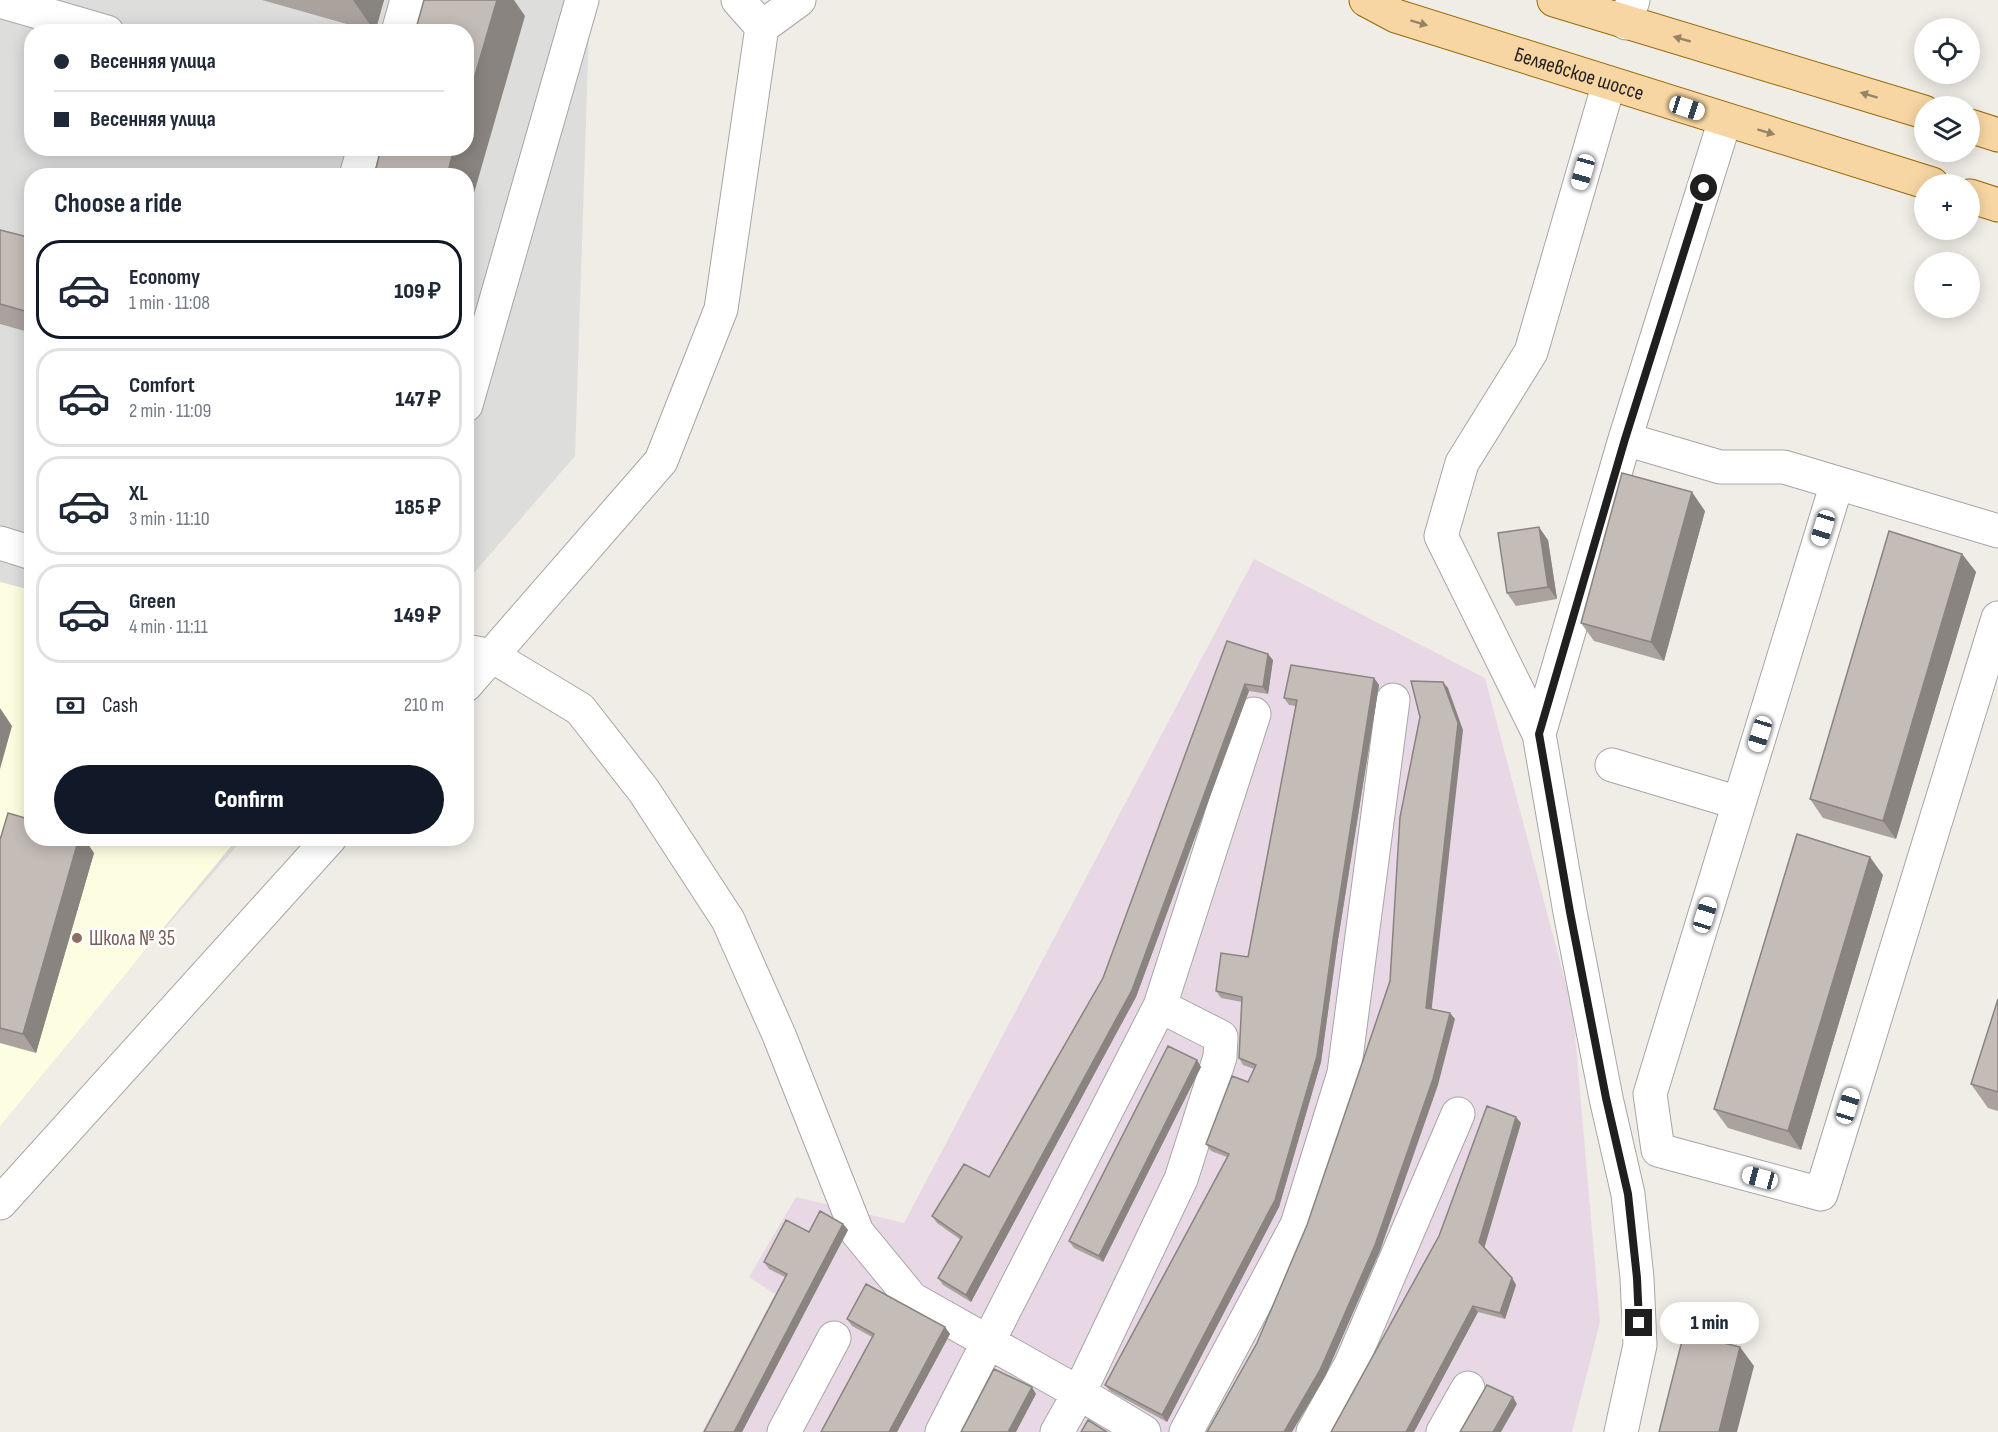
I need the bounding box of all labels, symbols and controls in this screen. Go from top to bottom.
map controls [1914,18,1980,318]
button: locate [1914,18,1980,84]
one-way arrow [1410,19,1428,28]
one-way arrow [1673,34,1691,43]
street label: Беляевское шоссе [1511,42,1647,106]
text: Весенняя улица [90,48,216,75]
one-way arrow [1860,90,1878,99]
car [1667,94,1707,122]
button: layers [1914,96,1980,162]
text: Весенняя улица [90,106,216,133]
one-way arrow [1757,128,1775,137]
car [1569,152,1597,192]
route start [1690,174,1717,201]
button: + [1914,174,1980,240]
text: Choose a ride [54,188,182,220]
button: − [1914,252,1980,318]
icon: car [57,263,111,317]
text: Economy [129,264,200,291]
text: 109 ₽ [394,278,441,305]
text: 1 min · 11:08 [129,291,210,315]
icon: car [57,371,111,425]
text: Comfort [129,372,195,399]
text: 147 ₽ [395,386,441,413]
text: 2 min · 11:09 [129,399,211,423]
icon: car [57,479,111,533]
text: XL [129,480,148,507]
text: 185 ₽ [395,494,441,521]
text: 3 min · 11:10 [129,507,210,531]
car [1809,508,1837,548]
icon: car [57,587,111,641]
text: Green [129,588,176,615]
text: 149 ₽ [394,602,441,629]
text: 4 min · 11:11 [129,615,208,639]
icon: cash [54,689,87,722]
text: Cash [102,692,138,719]
text: 210 m [404,693,444,717]
car [1746,714,1774,754]
button: Confirm [54,765,444,834]
car [1691,895,1719,935]
place label: Школа № 35 [89,926,175,951]
marker: Школа № 35 [70,931,84,945]
car [1834,1086,1862,1126]
car [1740,1165,1780,1191]
callout: 1 min [1660,1302,1759,1344]
route end [1625,1309,1652,1336]
text: 1 min [1690,1311,1729,1335]

